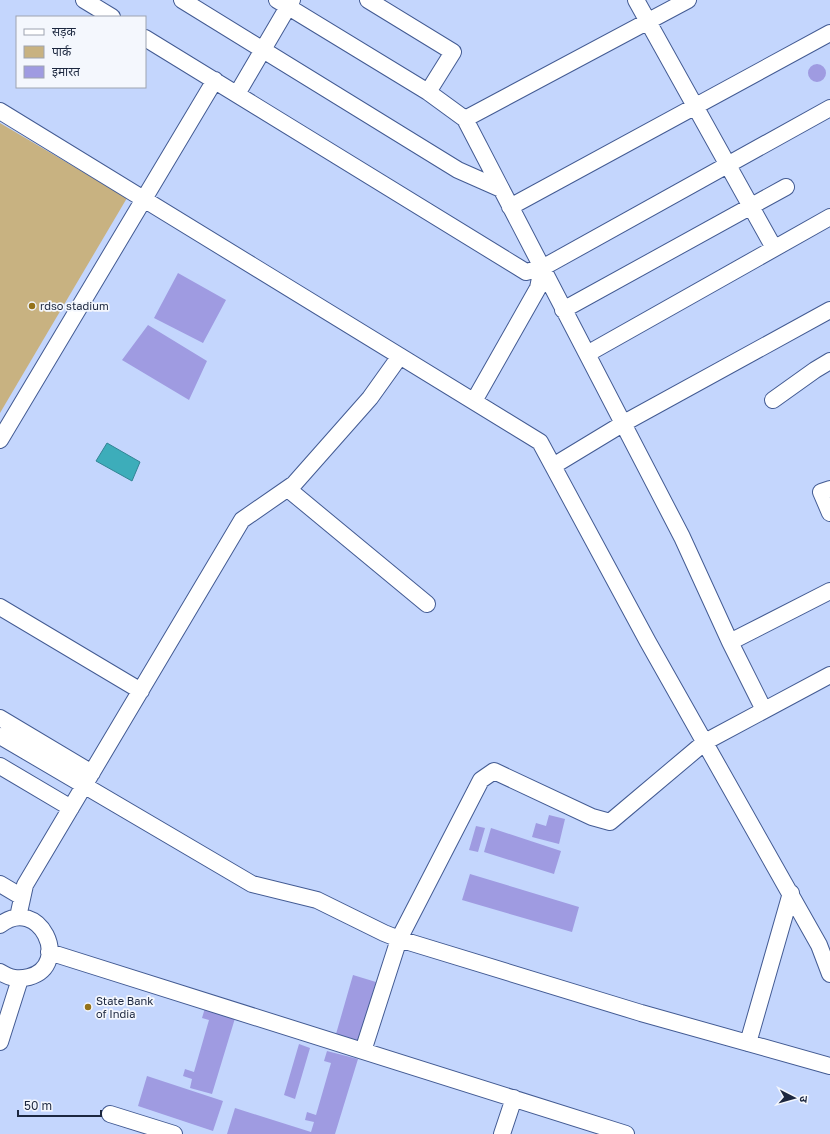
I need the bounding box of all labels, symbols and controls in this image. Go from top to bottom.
legend [16,16,146,88]
text: सड़क [52,24,77,39]
text: पार्क [52,44,72,59]
text: इमारत [52,64,81,79]
place label: rdso stadium [40,299,109,312]
marker: rdso stadium [27,301,37,311]
place label: State Bank of India [96,994,153,1020]
marker: State Bank of India [83,1002,93,1012]
north arrow [774,1078,814,1118]
scale bar [18,1092,101,1118]
text: उ [798,1095,811,1104]
text: 50 m [24,1098,52,1113]

